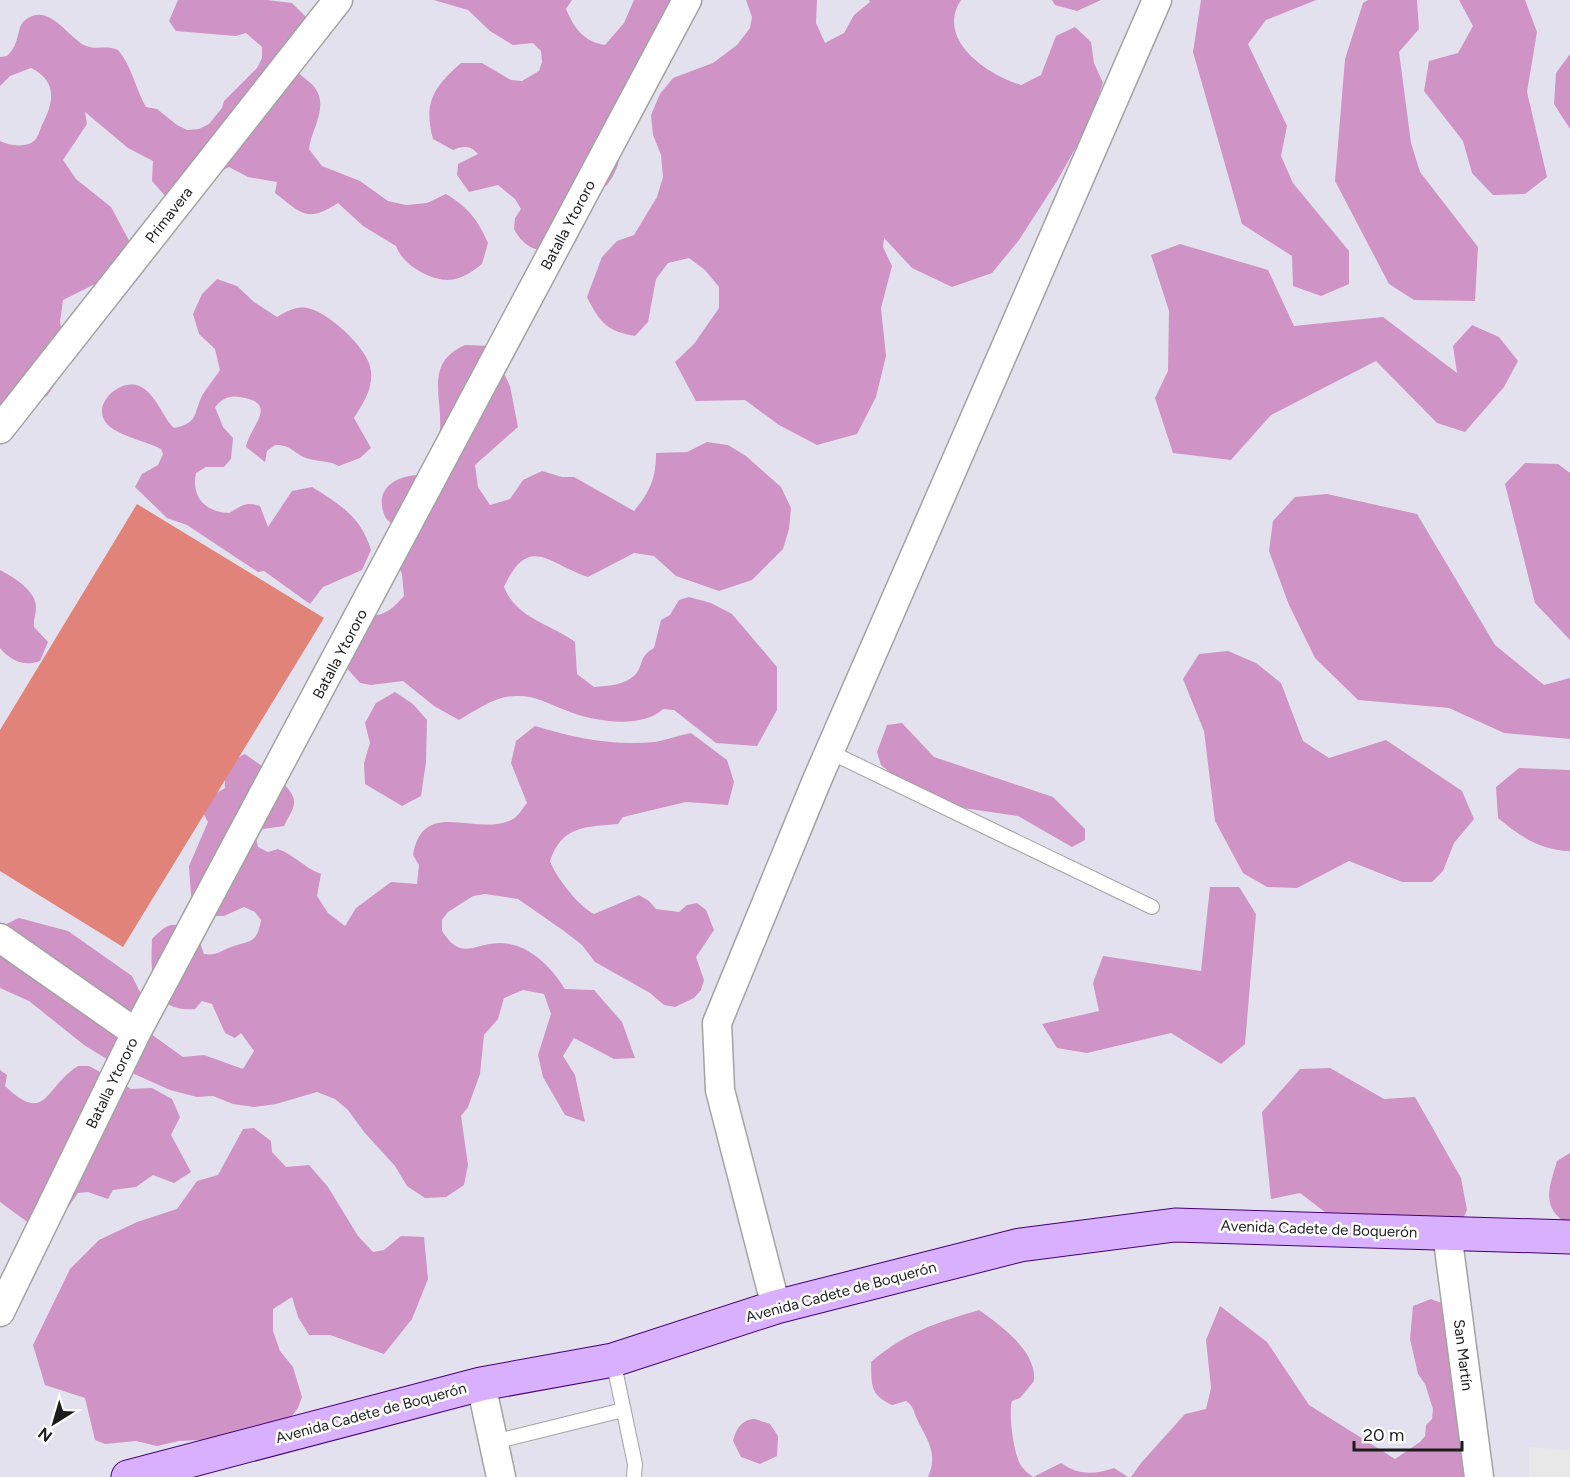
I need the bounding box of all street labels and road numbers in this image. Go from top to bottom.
street label: Batalla Ytororo [537,177,599,273]
street label: Primavera [142,183,196,247]
street label: Batalla Ytororo [309,606,371,702]
street label: Batalla Ytororo [82,1034,142,1131]
street label: Avenida Cadete de Boquerón [1220,1217,1418,1241]
street label: Avenida Cadete de Boquerón [744,1258,938,1326]
street label: San Martín [1450,1318,1476,1392]
street label: Avenida Cadete de Boquerón [274,1379,468,1447]

